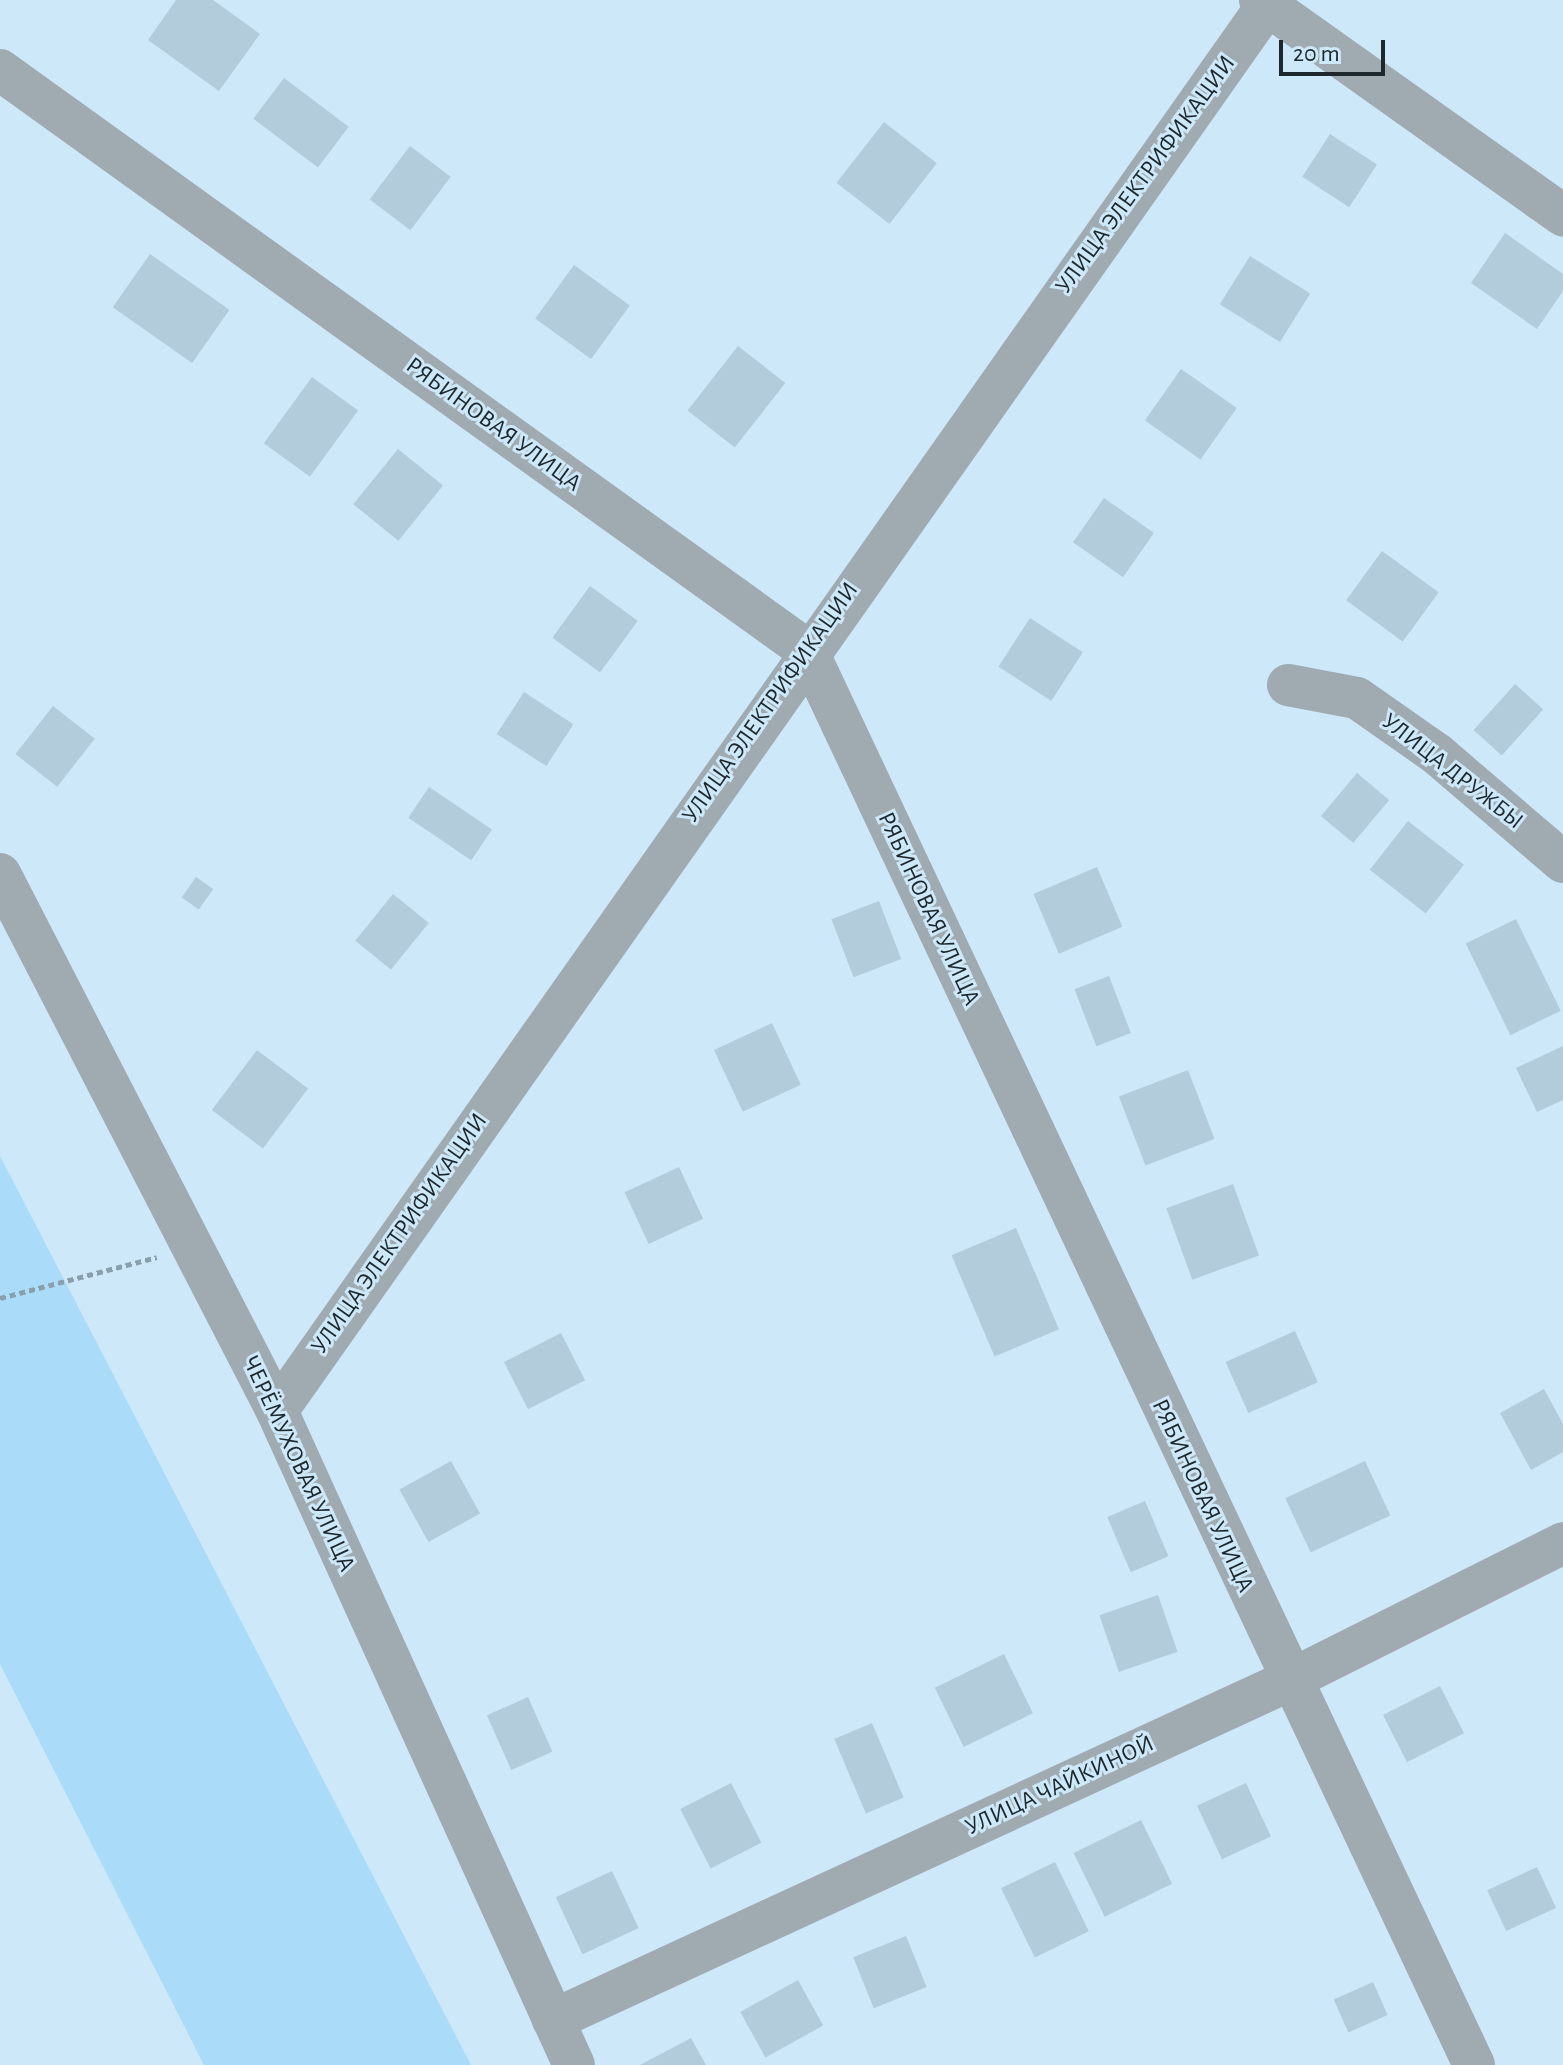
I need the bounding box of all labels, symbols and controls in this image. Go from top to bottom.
scale bar [1283,24,1389,74]
text: 20 m [1293,42,1340,66]
street label: УЛИЦА ЭЛЕКТРИФИКАЦИИ [1050,50,1242,300]
street label: РЯБИНОВАЯ УЛИЦА [400,352,586,498]
street label: УЛИЦА ЭЛЕКТРИФИКАЦИИ [677,577,865,829]
street label: УЛИЦА ДРУЖБЫ [1375,708,1529,836]
street label: РЯБИНОВАЯ УЛИЦА [871,808,985,1010]
street label: УЛИЦА ЭЛЕКТРИФИКАЦИИ [306,1108,494,1360]
street label: ЧЕРЁМУХОВАЯ УЛИЦА [235,1352,361,1576]
street label: РЯБИНОВАЯ УЛИЦА [1145,1395,1259,1597]
street label: УЛИЦА ЧАЙКИНОЙ [961,1730,1159,1842]

